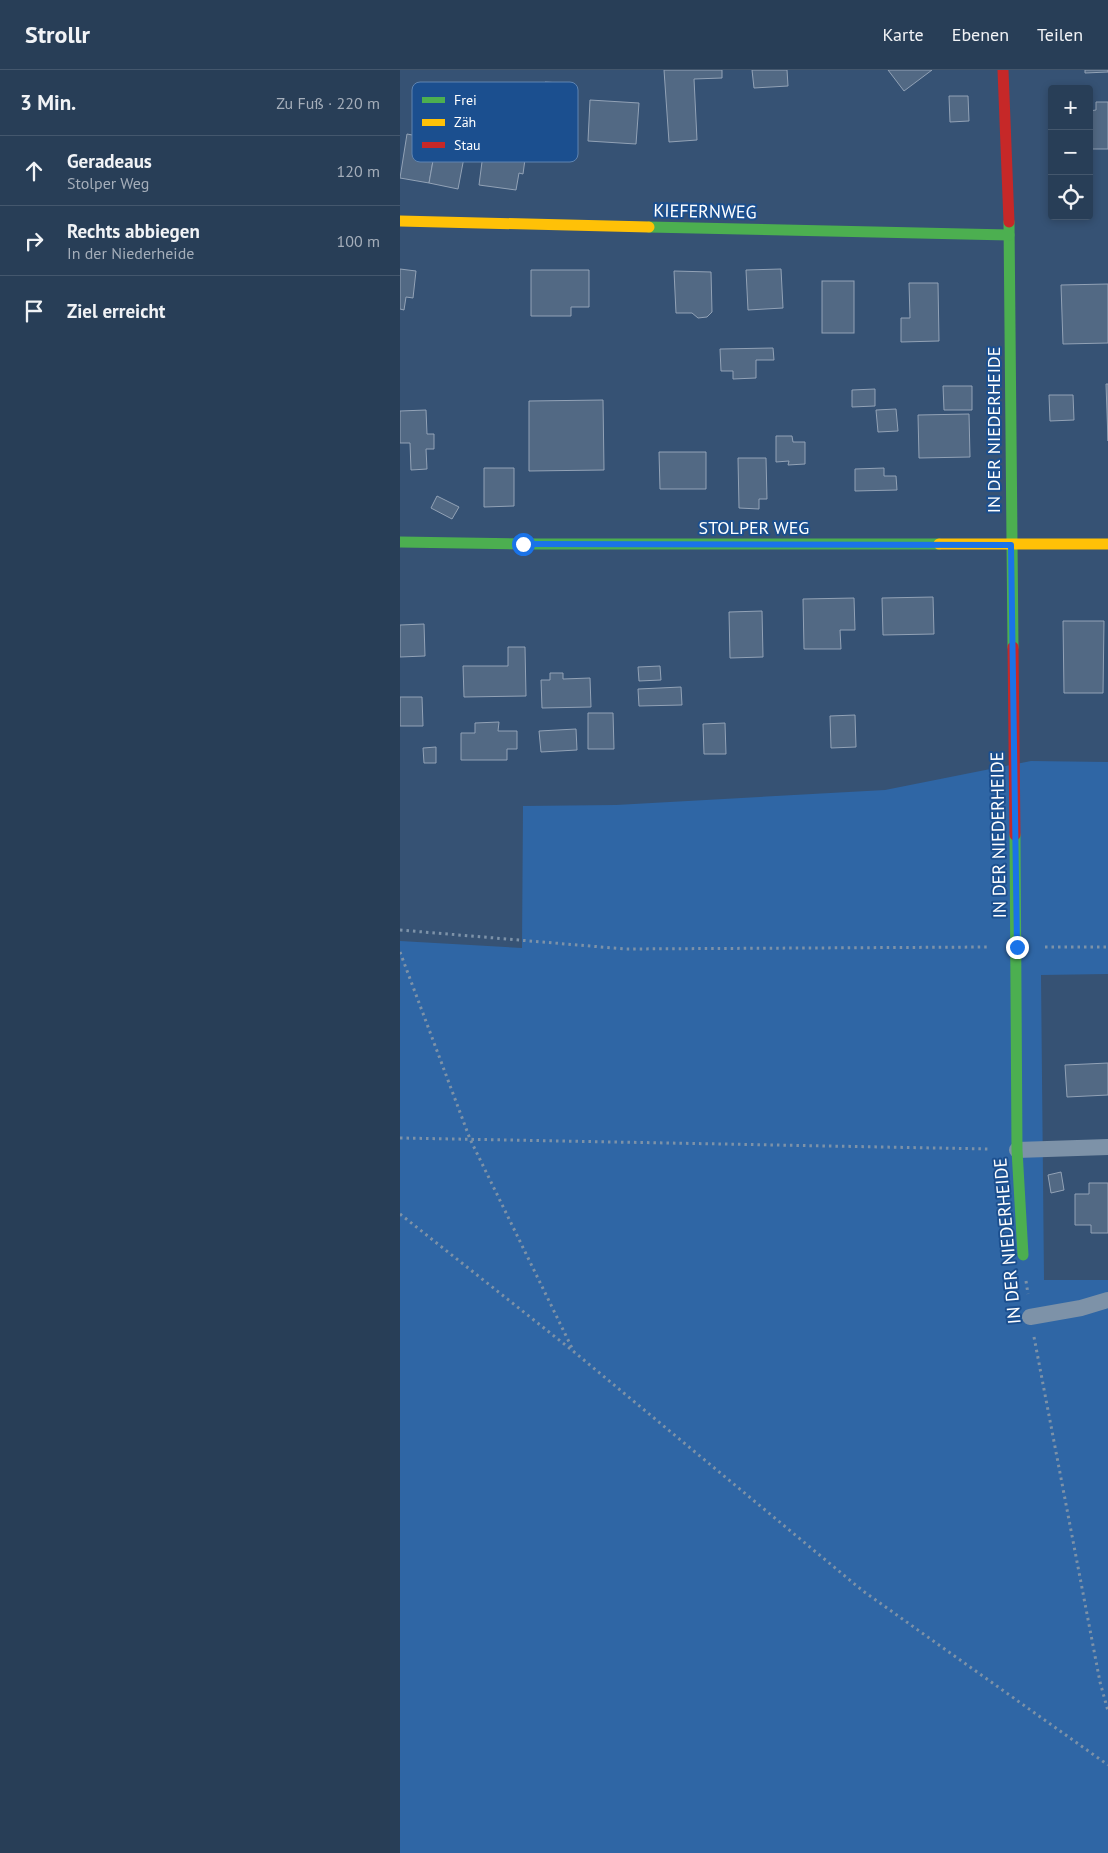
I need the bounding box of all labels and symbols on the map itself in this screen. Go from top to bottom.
legend [412,82,578,162]
text: Frei [454,91,477,109]
text: Zäh [454,113,476,131]
text: Stau [454,136,481,154]
street label: KIEFERNWEG [653,199,757,223]
street label: IN DER NIEDERHEIDE [982,347,1005,513]
street label: STOLPER WEG [699,516,809,539]
route start [512,533,535,556]
street label: IN DER NIEDERHEIDE [985,751,1011,919]
route end [1006,936,1029,959]
street label: IN DER NIEDERHEIDE [988,1157,1026,1325]

